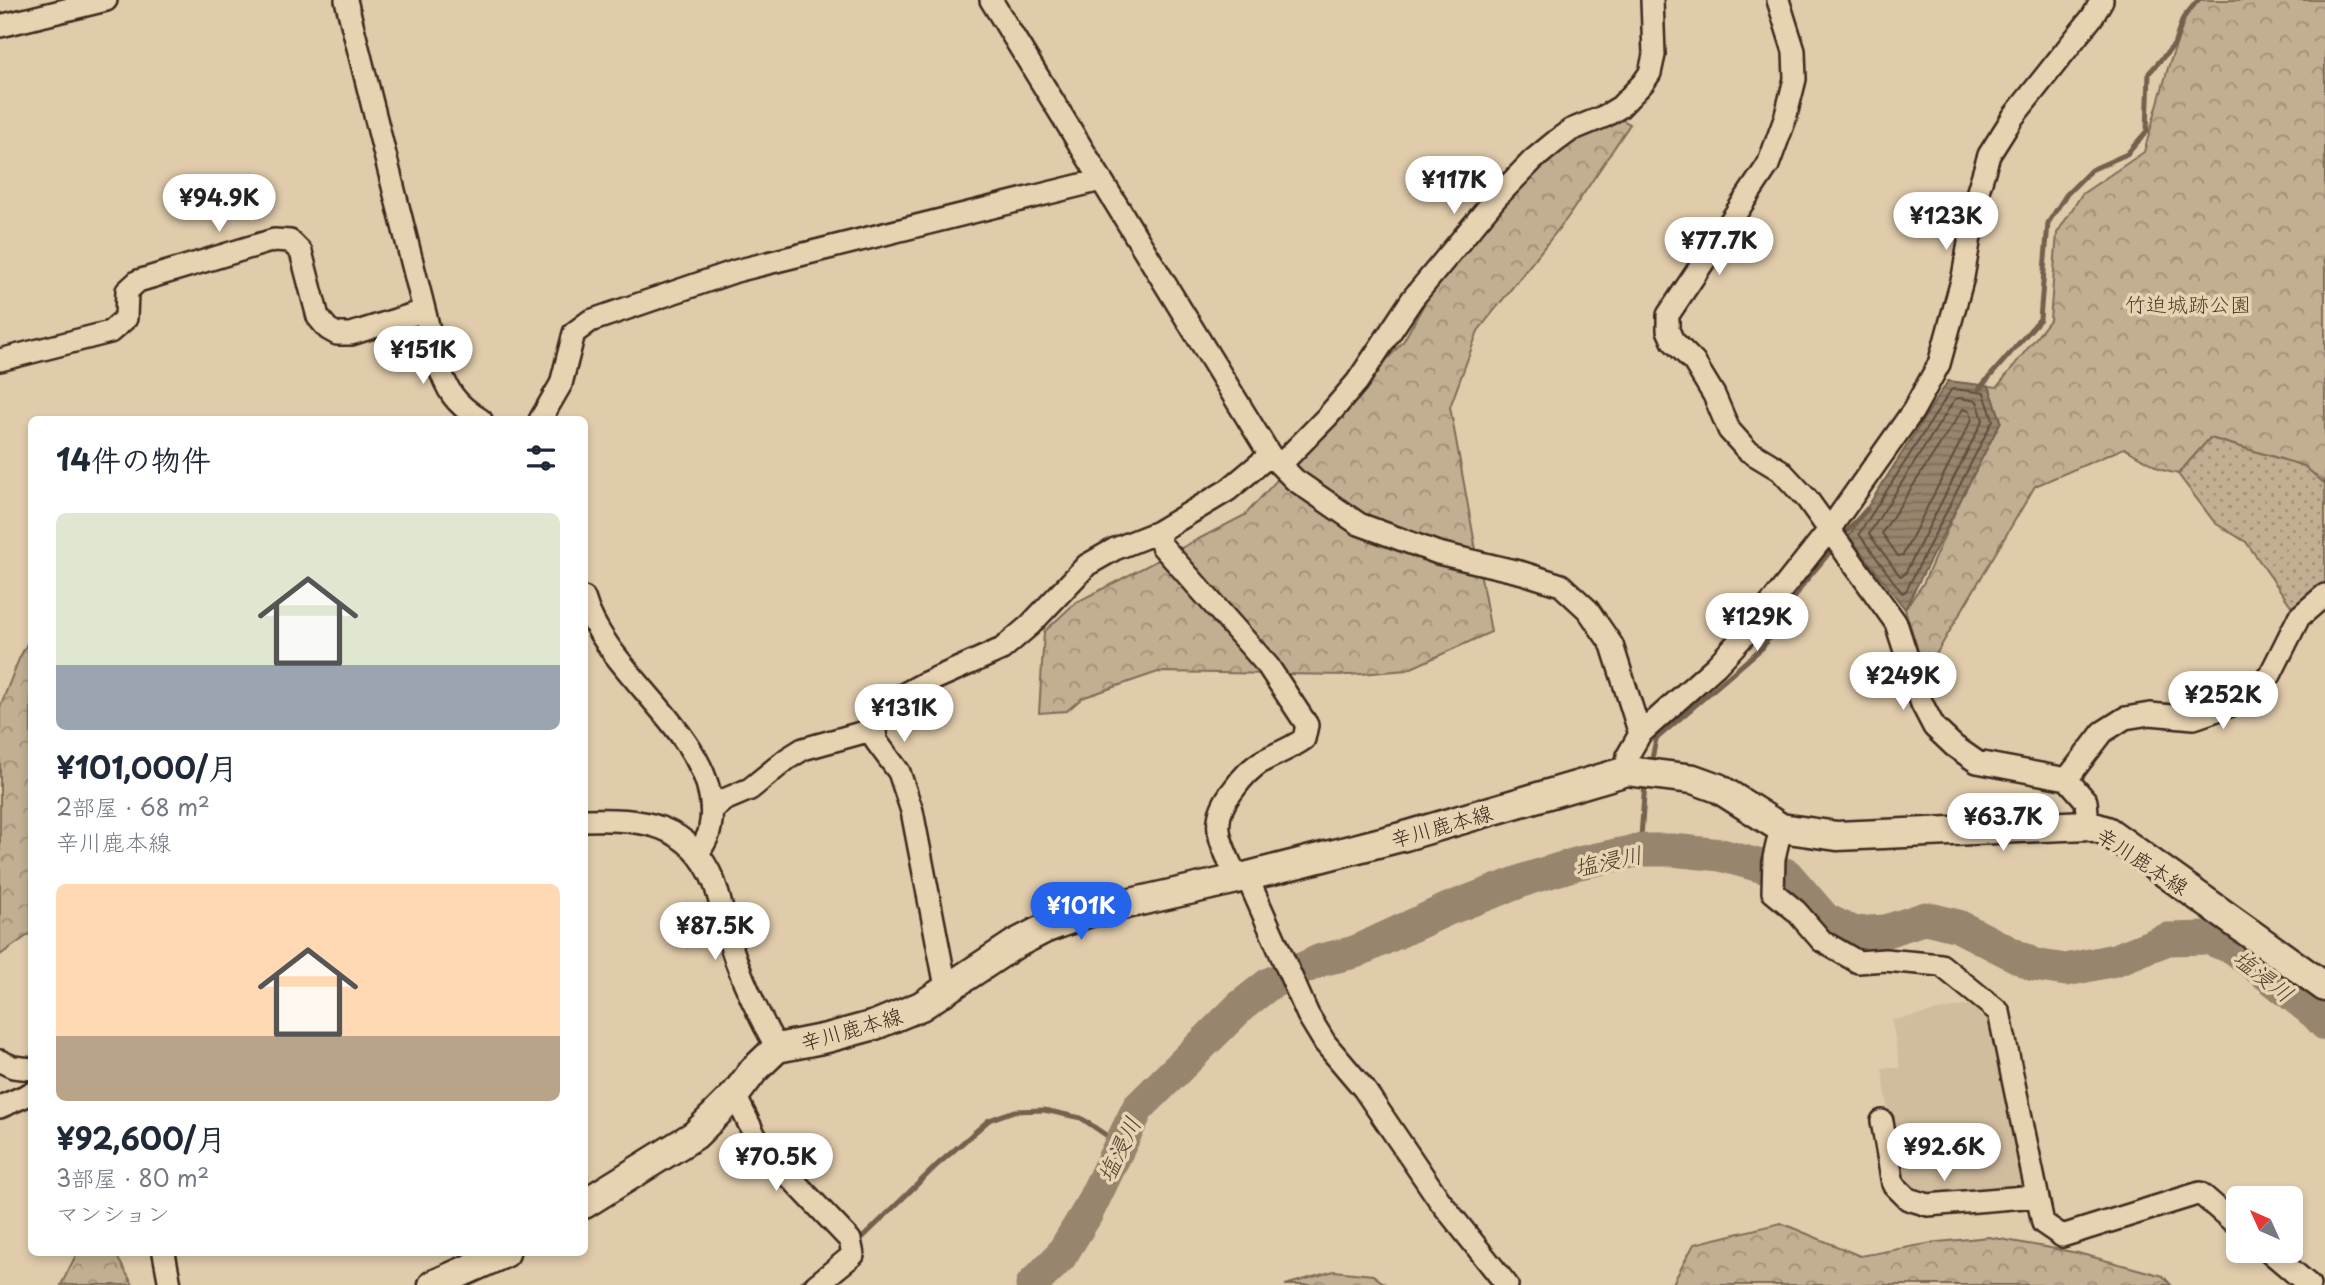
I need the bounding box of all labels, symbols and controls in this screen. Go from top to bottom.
pin: ¥117K [1405,156,1503,216]
text: ¥117K [1421,161,1487,196]
pin: ¥94.9K [162,174,276,234]
text: ¥94.9K [179,179,259,214]
pin: ¥123K [1897,192,1995,252]
text: ¥123K [1909,197,1983,232]
pin: ¥77.7K [1662,218,1776,277]
text: ¥77.7K [1681,222,1757,257]
park label: 竹迫城跡公園 [2125,287,2251,319]
pin: ¥151K [374,326,472,386]
text: ¥151K [390,331,456,366]
text: 14件の物件 [56,436,211,481]
icon: filters [522,439,560,477]
icon: home [245,558,371,684]
pin: ¥129K [1708,594,1806,653]
text: ¥129K [1721,598,1793,633]
pin: ¥249K [1854,652,1952,712]
text: ¥249K [1866,657,1940,692]
pin: ¥252K [2174,672,2272,731]
text: ¥252K [2184,676,2262,711]
pin: ¥131K [855,684,953,744]
text: ¥131K [871,689,937,724]
text: ¥101,000/月 [56,744,238,789]
text: 2部屋 · 68 m² [56,789,210,824]
pin: ¥63.7K [1946,794,2060,853]
street label: 辛川鹿本線 [1386,795,1496,855]
text: ¥63.7K [1963,798,2043,833]
street label: 辛川鹿本線 [2090,818,2196,902]
text: 辛川鹿本線 [56,824,171,859]
water label: 塩浸川 [1571,836,1645,884]
pin: ¥101K [1032,883,1130,942]
text: ¥101K [1047,887,1116,922]
pin: ¥87.5K [658,902,772,962]
text: ¥87.5K [676,907,754,942]
icon: home [245,929,371,1055]
water label: 塩浸川 [2226,940,2302,1010]
street label: 辛川鹿本線 [796,998,906,1058]
water label: 塩浸川 [1087,1110,1149,1188]
text: ¥92,600/月 [56,1115,226,1160]
pin: ¥92.6K [1887,1124,2001,1183]
text: ¥92.6K [1903,1128,1985,1163]
pin: ¥70.5K [719,1134,833,1193]
text: ¥70.5K [735,1138,817,1173]
text: 3部屋 · 80 m² [56,1160,209,1195]
north arrow [2226,1186,2303,1264]
map controls [2226,1186,2303,1263]
text: マンション [56,1195,170,1230]

